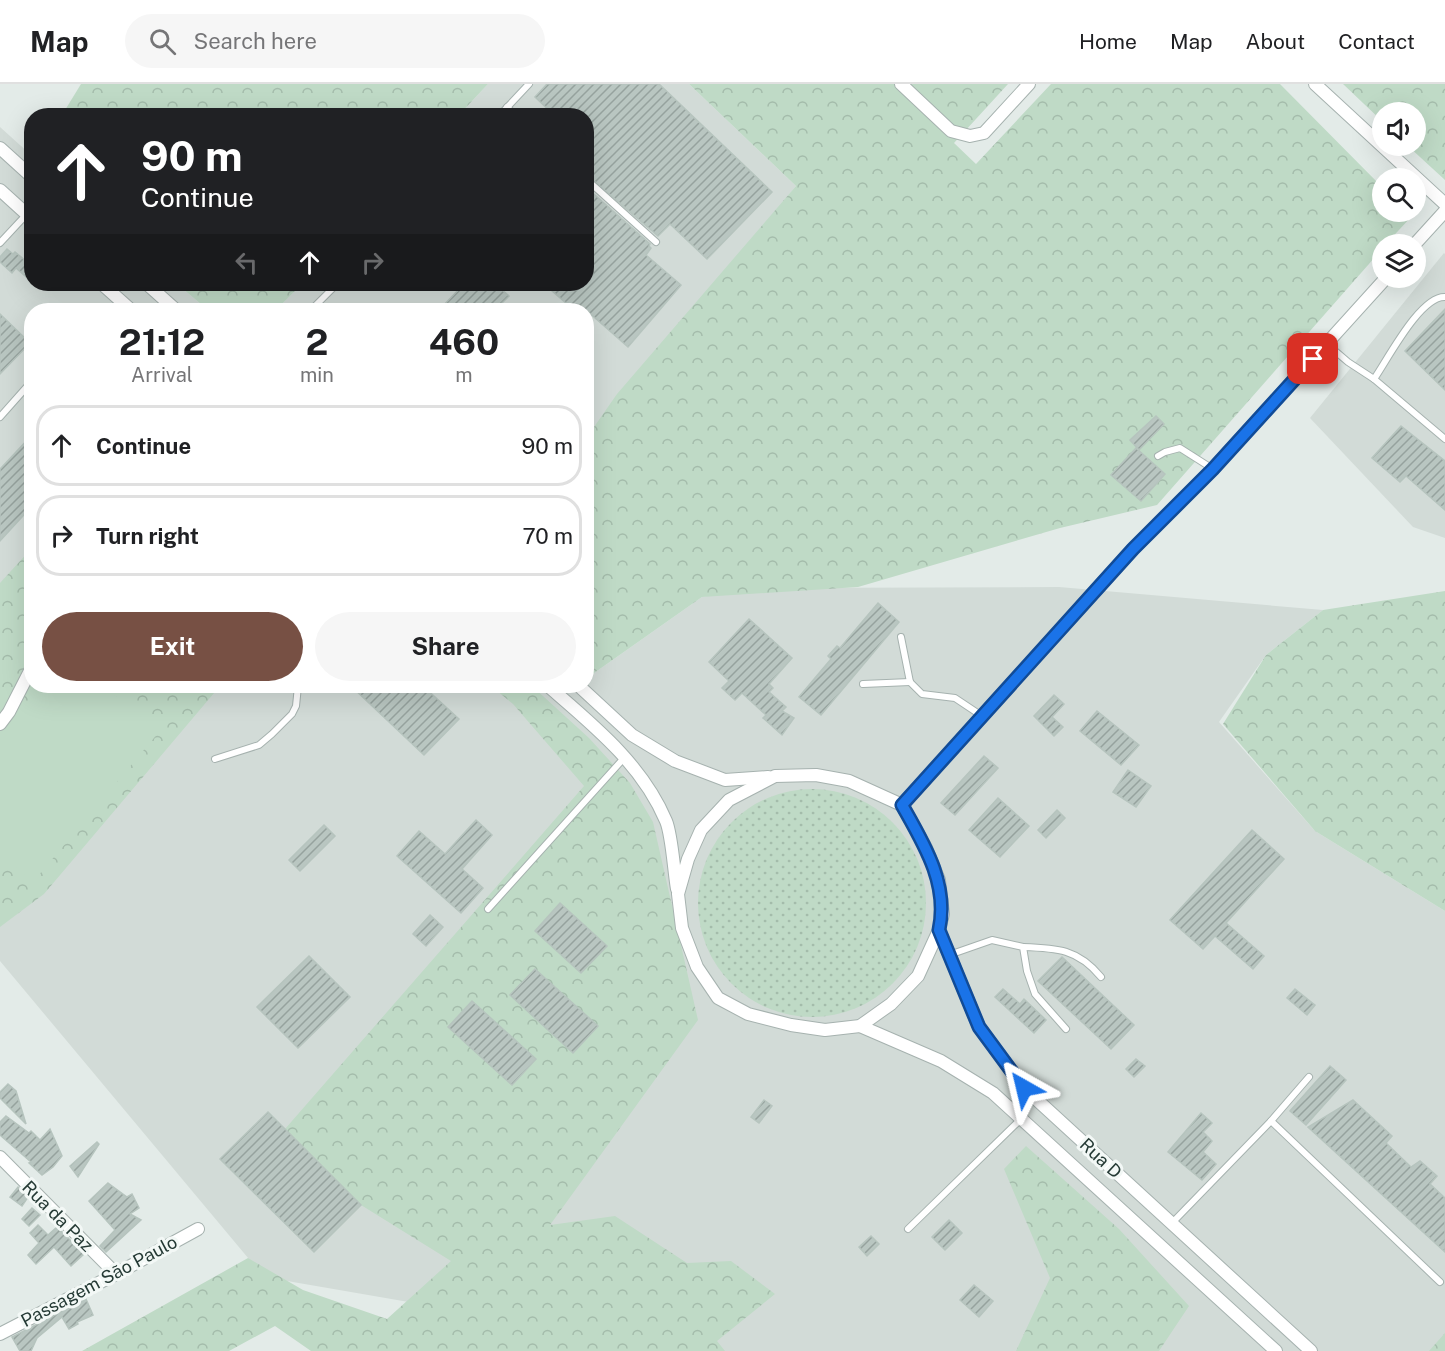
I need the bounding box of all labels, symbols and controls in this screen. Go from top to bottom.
search box [125,14,545,68]
text: Map [30,25,89,58]
icon: search [146,25,179,58]
text: Search here [194,28,317,54]
text: Home [1079,29,1137,54]
text: Map [1170,29,1213,54]
text: About [1246,29,1305,54]
text: Contact [1338,29,1415,54]
map controls [1372,102,1426,288]
button: sound [1372,102,1426,156]
text: 90 m [141,131,243,180]
icon: ahead [42,132,120,210]
button: search [1372,168,1426,222]
text: Continue [141,181,254,213]
button: layers [1372,234,1426,288]
icon: left [230,246,263,279]
icon: ahead [293,246,326,279]
icon: right [356,246,389,279]
text: 21:12 [119,321,205,363]
text: 2 [305,321,328,363]
text: 460 [429,321,499,363]
pin [1287,333,1338,384]
icon: arrive [1296,342,1329,375]
text: Arrival [131,363,193,387]
text: min [300,363,334,387]
text: m [455,363,473,387]
icon: ahead [45,429,78,462]
text: Continue [96,433,191,459]
text: 90 m [522,433,573,459]
icon: right [45,519,78,552]
text: Turn right [96,523,199,549]
text: 70 m [522,523,573,549]
button: Exit [42,612,303,681]
button: Share [315,612,576,681]
position arrow [992,1056,1056,1120]
street label: Rua D [1076,1134,1126,1182]
street label: Rua da Paz [18,1176,98,1256]
street label: Passagem São Paulo [17,1231,181,1331]

